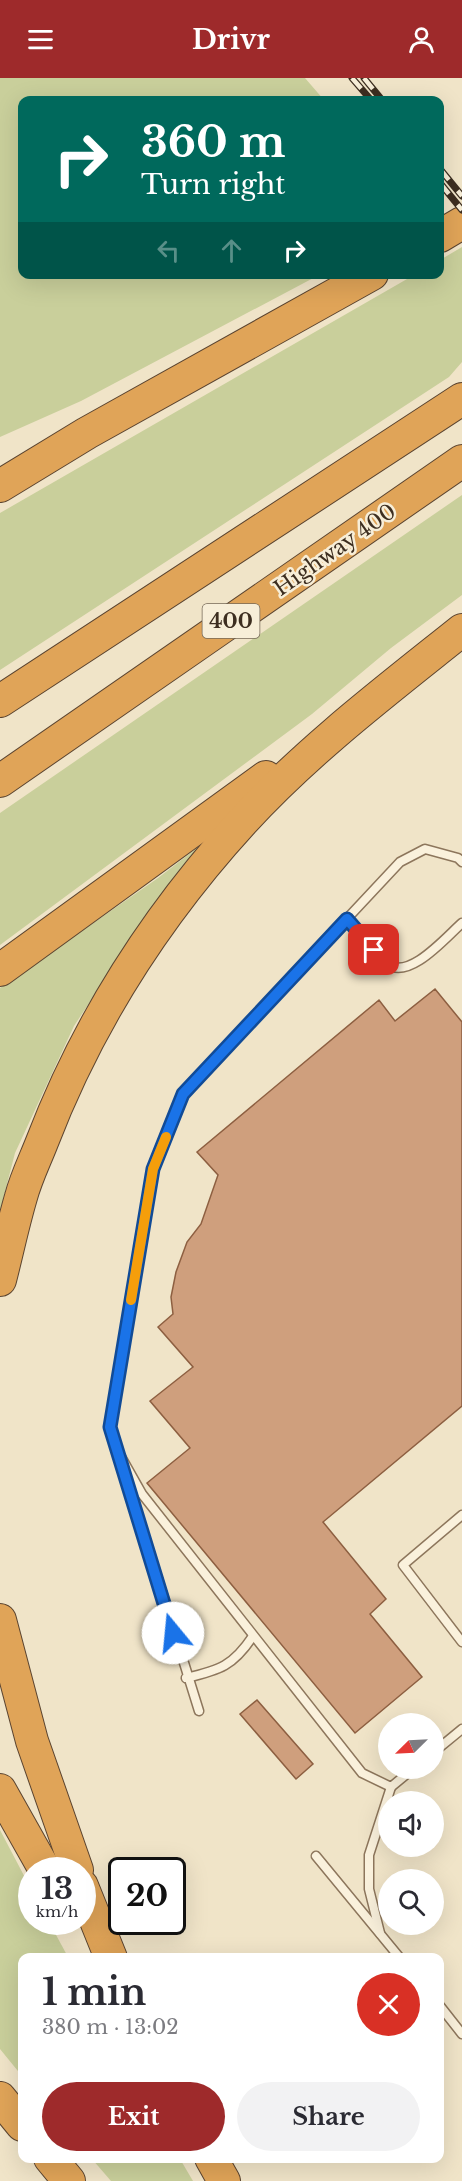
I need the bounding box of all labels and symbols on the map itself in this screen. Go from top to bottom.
street label: Highway 400 [269,498,401,602]
road number: 400 [202,604,260,638]
pin [348,924,399,975]
position arrow [141,1601,205,1665]
north arrow [378,1713,444,1779]
speed limit sign: 20 [108,1857,186,1935]

